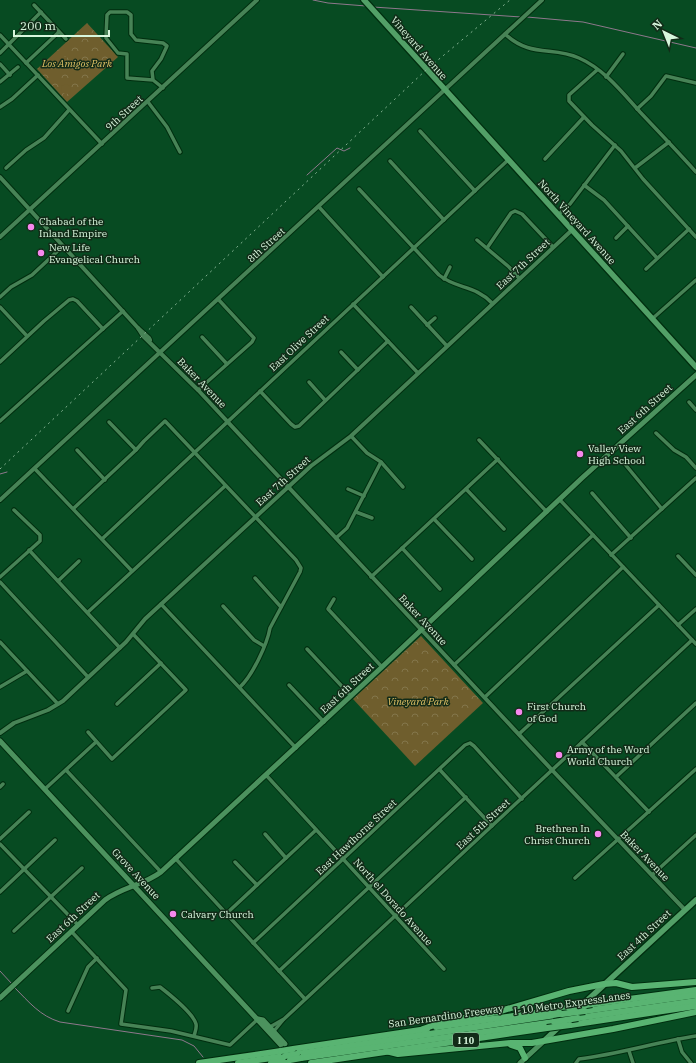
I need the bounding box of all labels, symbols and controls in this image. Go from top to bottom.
scale bar [14,12,109,38]
north arrow [644,12,684,52]
street label: Vineyard Avenue [388,14,450,82]
text: N [649,16,665,33]
text: 200 m [20,18,56,33]
park label: Los Amigos Park [41,57,113,70]
street label: 9th Street [103,92,146,134]
street label: North Vineyard Avenue [535,177,619,267]
place label: Chabad of the Inland Empire [39,215,107,240]
marker: Chabad of the Inland Empire [26,222,36,232]
street label: 8th Street [244,224,288,265]
street label: East 7th Street [493,235,553,292]
place label: New Life Evangelical Church [49,241,140,266]
marker: New Life Evangelical Church [36,248,46,258]
street label: East Olive Street [266,312,332,374]
street label: Baker Avenue [175,355,229,411]
street label: East 6th Street [615,381,675,437]
place label: Valley View High School [588,442,645,467]
marker: Valley View High School [575,449,585,459]
street label: East 7th Street [253,453,313,509]
street label: Baker Avenue [396,592,450,648]
street label: East 6th Street [317,659,377,716]
park label: Vineyard Park [387,695,449,708]
place label: First Church of God [527,700,586,725]
marker: First Church of God [514,707,524,717]
place label: Army of the Word World Church [567,743,650,768]
marker: Army of the Word World Church [554,750,564,760]
street label: East 5th Street [453,795,513,852]
street label: East Hawthorne Street [313,796,399,878]
place label: Brethren In Christ Church [524,822,591,847]
street label: Baker Avenue [618,828,672,884]
marker: Brethren In Christ Church [593,829,603,839]
street label: Grove Avenue [109,846,163,902]
street label: North el Dorado Avenue [351,856,435,948]
street label: East 6th Street [43,888,103,945]
street label: East 4th Street [614,906,674,963]
place label: Calvary Church [181,908,254,921]
marker: Calvary Church [168,909,178,919]
street label: I-10 Metro ExpressLanes [513,988,631,1018]
street label: San Bernardino Freeway [388,1001,505,1031]
road number: I 10 [453,1033,479,1047]

